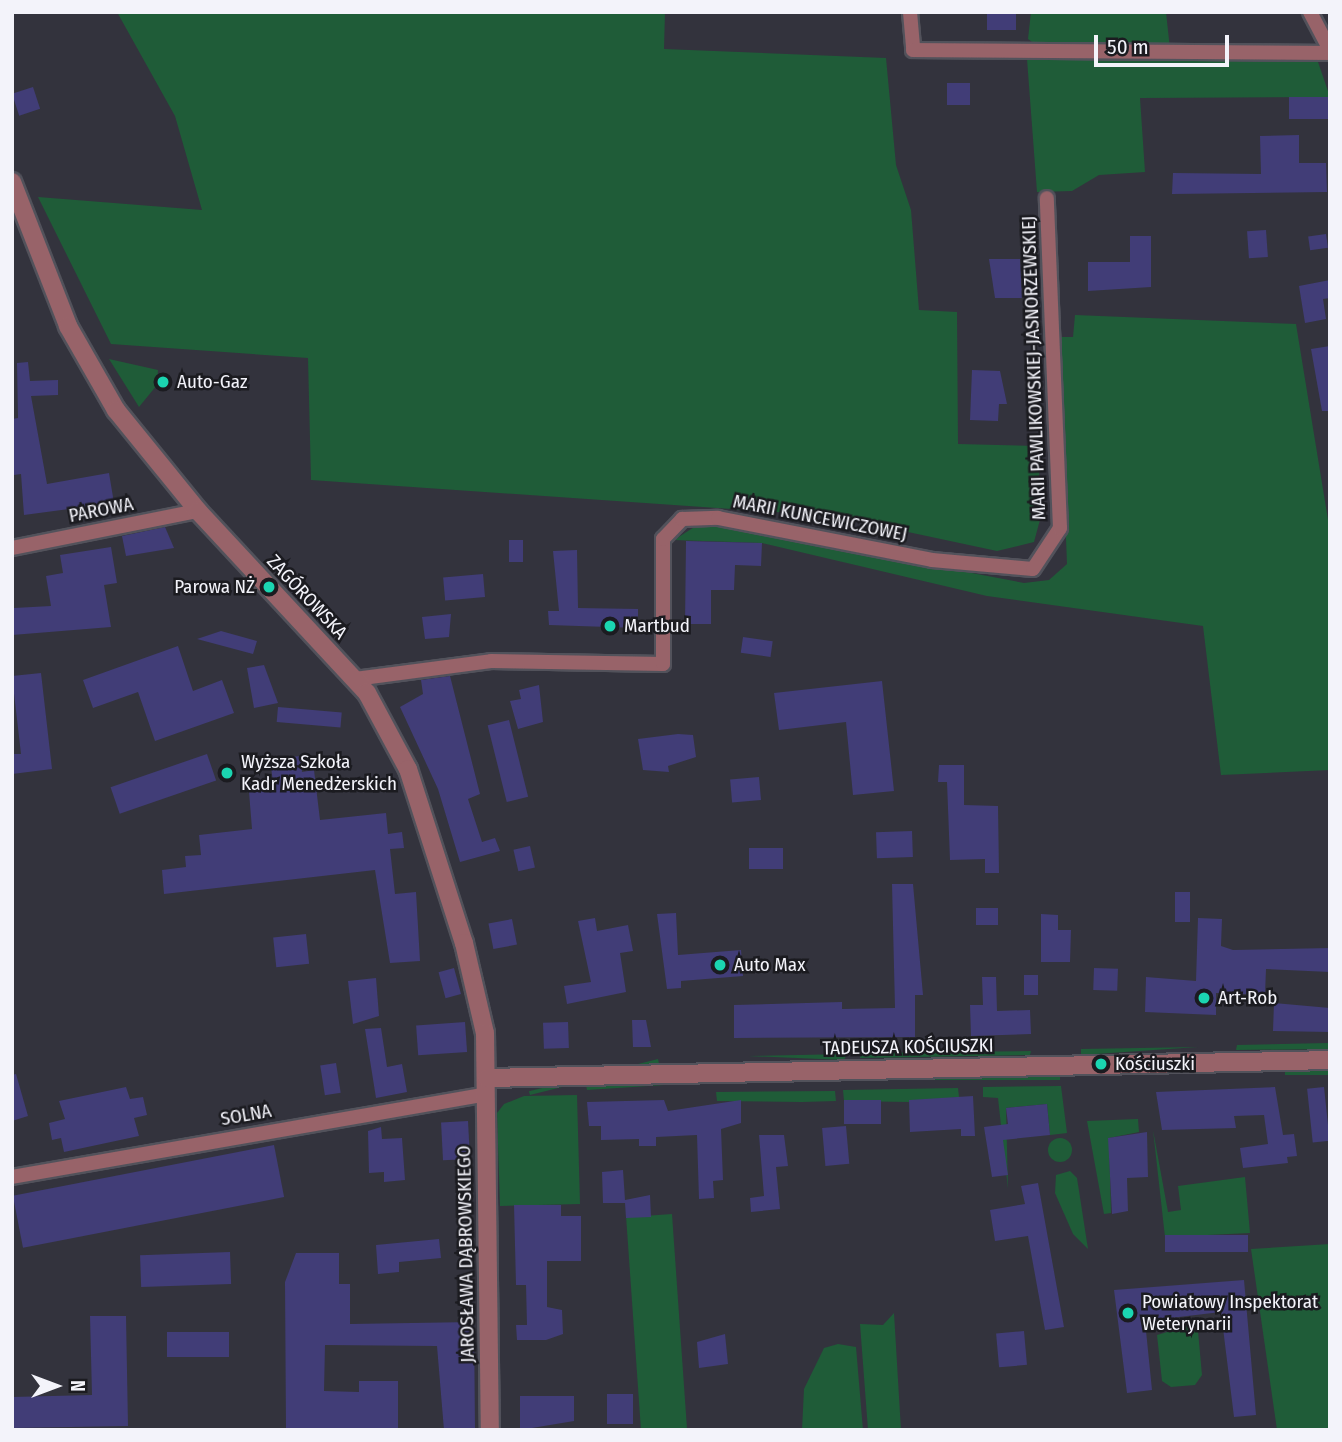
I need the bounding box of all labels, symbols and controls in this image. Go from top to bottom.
scale bar [1097,21,1232,65]
text: 50 m [1107,34,1149,60]
street label: MARII PAWLIKOWSKIEJ-JASNORZEWSKIEJ [1017,216,1051,520]
place label: Auto-Gaz [177,371,248,393]
marker: Auto-Gaz [155,374,171,390]
street label: MARII KUNCEWICZOWEJ [731,490,909,546]
street label: PAROWA [67,493,135,527]
street label: ZAGÓROWSKA [262,550,352,644]
place label: Parowa NŻ [174,576,255,598]
marker: Parowa NŻ [261,579,277,595]
place label: Martbud [624,615,690,637]
marker: Martbud [602,618,618,634]
place label: Wyższa Szkoła Kadr Menedżerskich [241,751,397,795]
marker: Wyższa Szkoła Kadr Menedżerskich [219,765,235,781]
place label: Auto Max [734,954,805,976]
marker: Auto Max [712,957,728,973]
place label: Art-Rob [1218,987,1277,1009]
marker: Art-Rob [1196,990,1212,1006]
street label: TADEUSZA KOŚCIUSZKI [822,1034,994,1060]
place label: Kościuszki [1115,1053,1195,1075]
marker: Kościuszki [1093,1056,1109,1072]
street label: SOLNA [219,1099,273,1131]
street label: JAROSŁAWA DĄBROWSKIEGO [453,1145,479,1363]
place label: Powiatowy Inspektorat Weterynarii [1142,1291,1318,1335]
marker: Powiatowy Inspektorat Weterynarii [1120,1305,1136,1321]
north arrow [21,1351,91,1421]
text: N [66,1380,89,1392]

